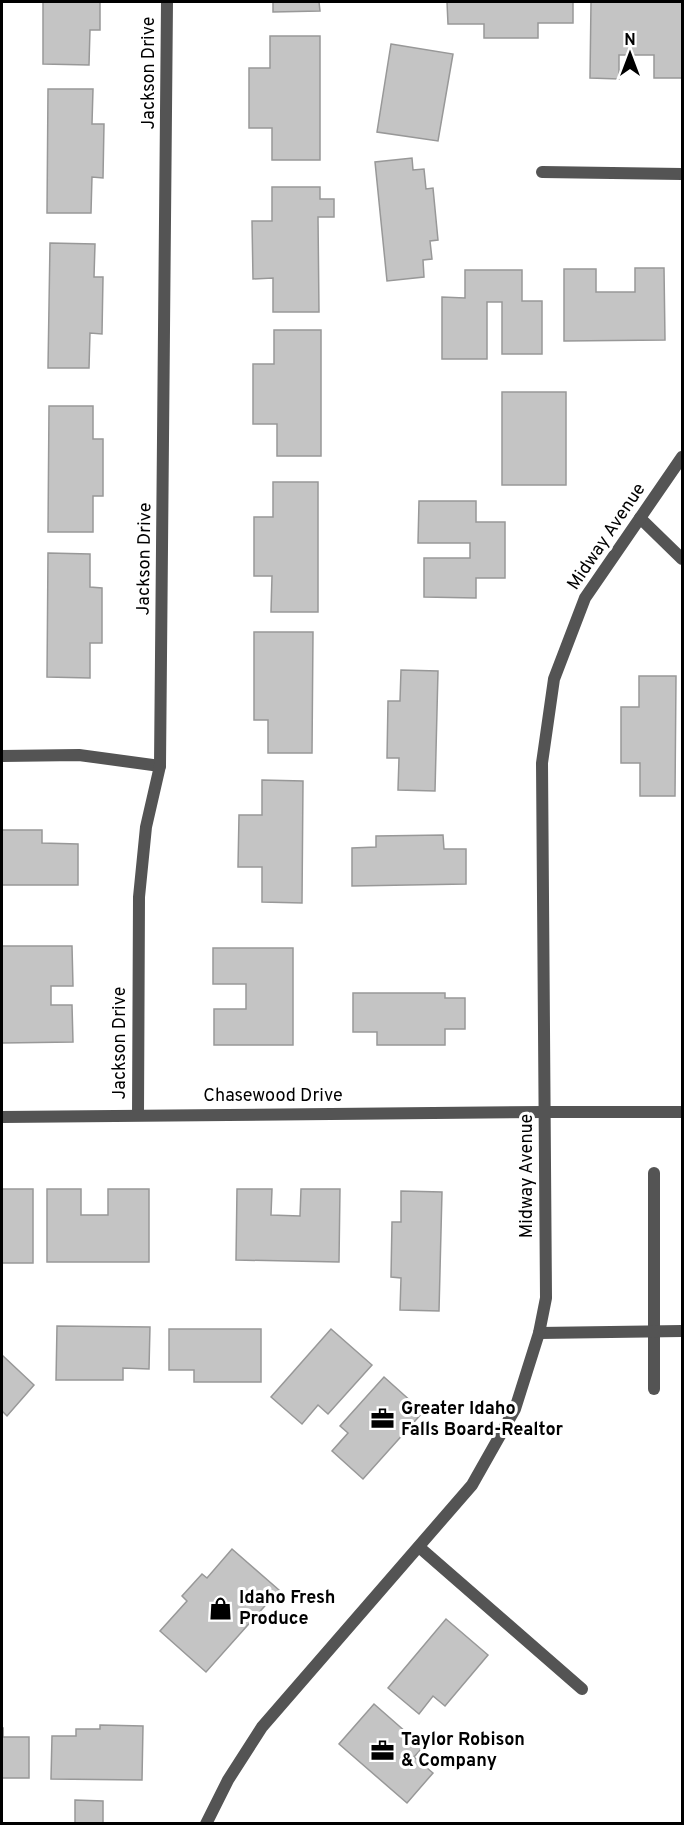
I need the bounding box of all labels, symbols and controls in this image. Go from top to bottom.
street label: Jackson Drive [138,17,161,130]
north arrow [600,24,660,84]
text: N [624,31,636,51]
street label: Midway Avenue [563,479,651,595]
street label: Jackson Drive [133,502,157,616]
street label: Jackson Drive [109,987,132,1100]
street label: Chasewood Drive [203,1085,343,1108]
street label: Midway Avenue [516,1114,539,1238]
place label: Greater Idaho Falls Board-Realtor [401,1398,563,1442]
office icon: Greater Idaho Falls Board-Realtor [370,1406,396,1432]
place label: Idaho Fresh Produce [239,1587,336,1631]
shop icon: Idaho Fresh Produce [208,1595,234,1621]
place label: Taylor Robison & Company [401,1729,525,1773]
office icon: Taylor Robison & Company [370,1737,396,1763]

